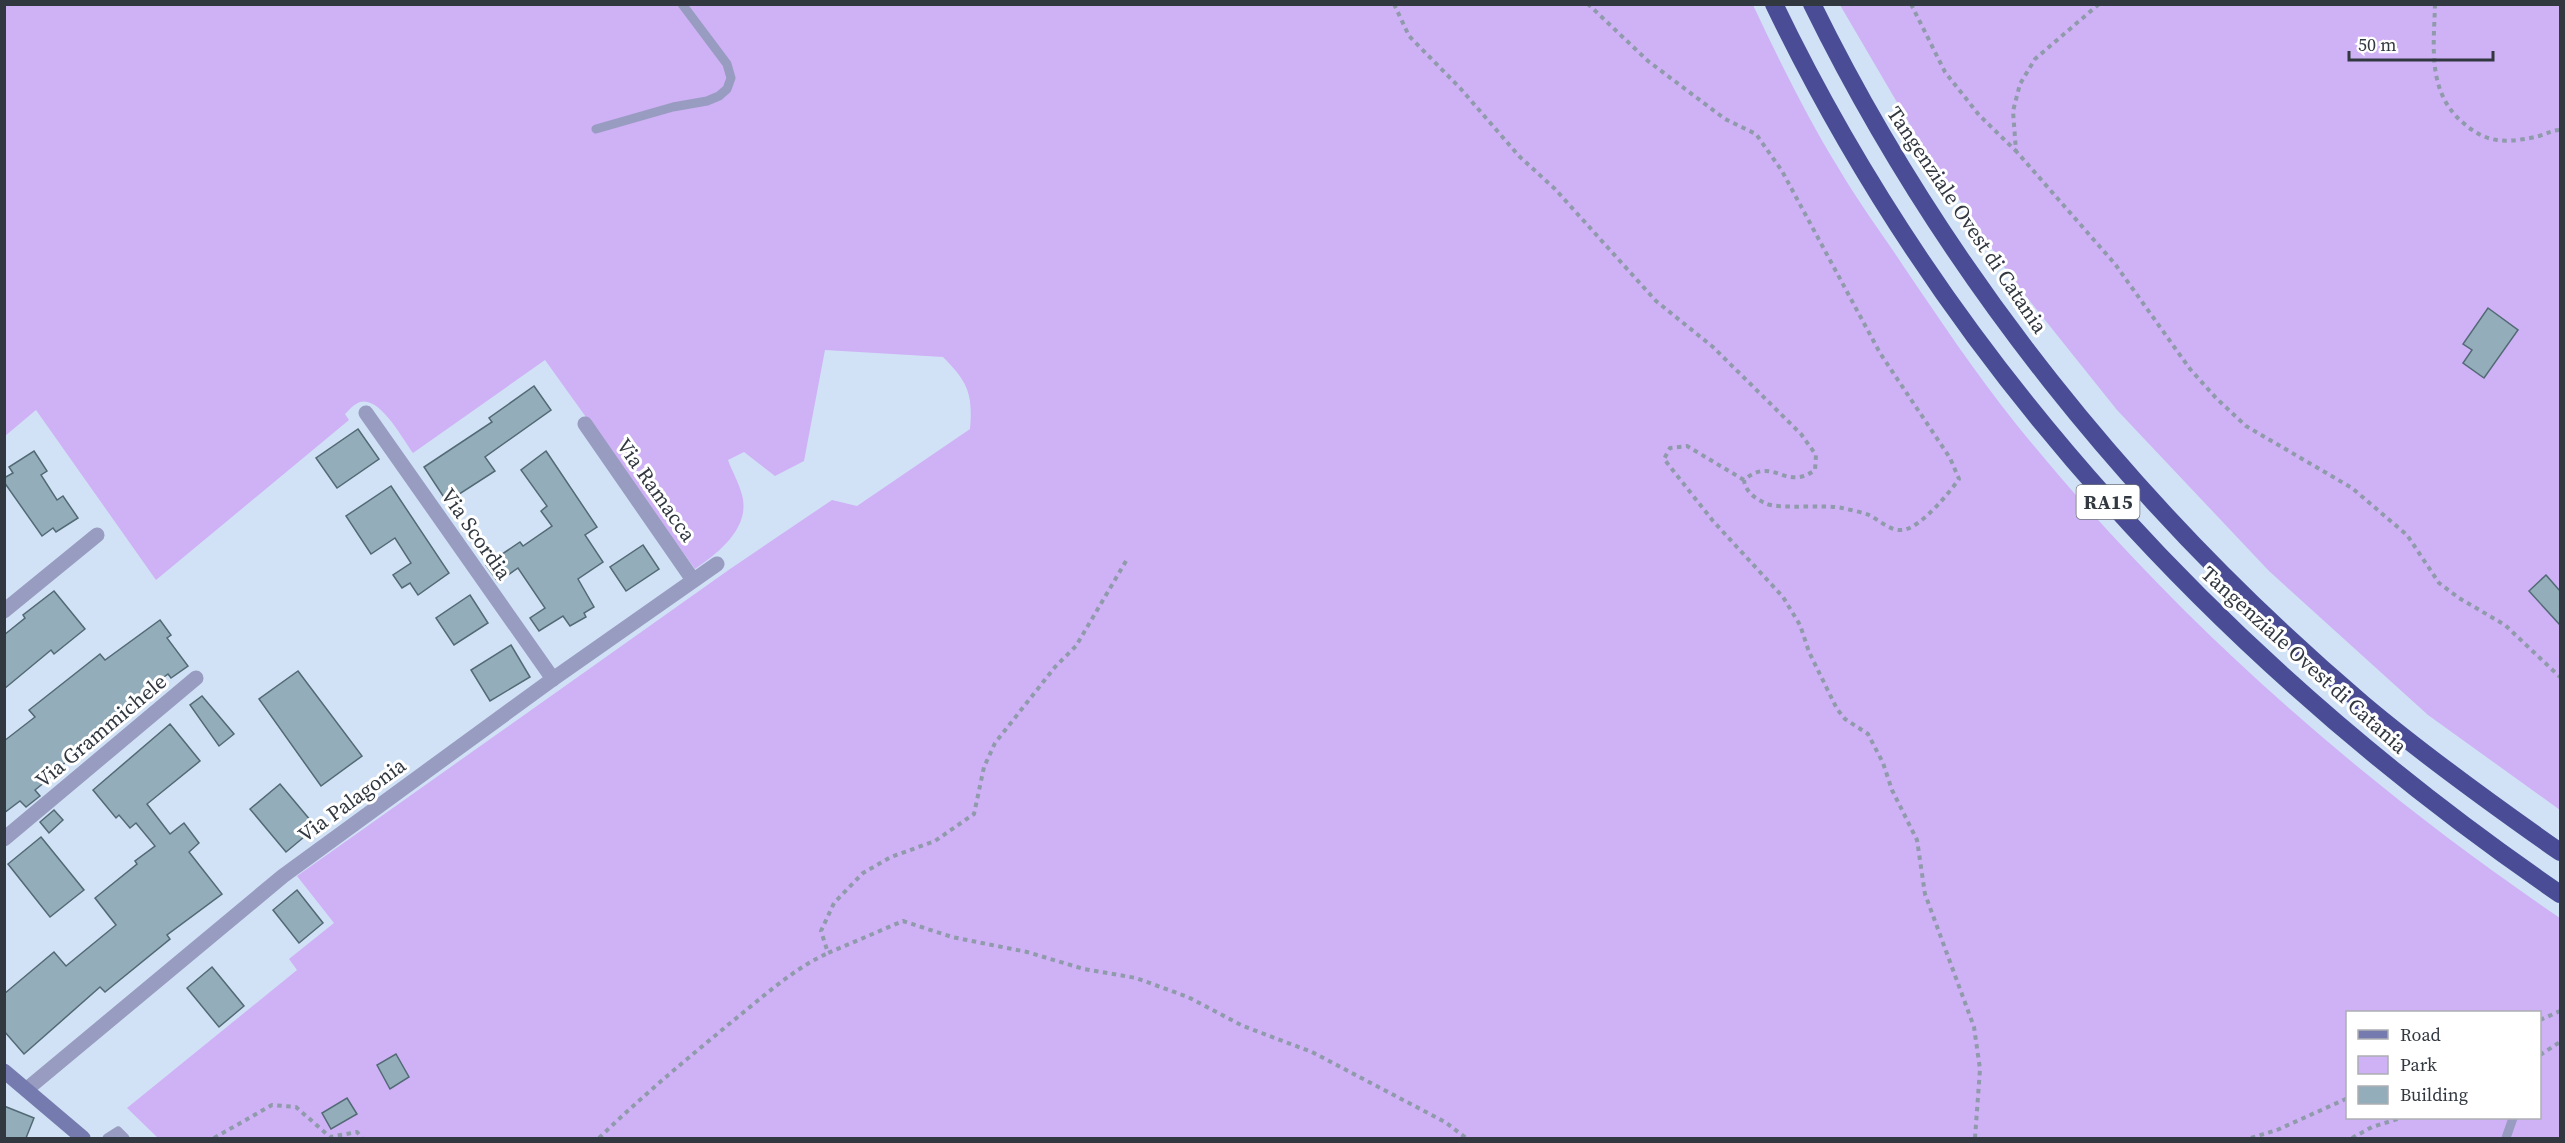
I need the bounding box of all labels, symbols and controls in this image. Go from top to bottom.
scale bar [2349,24,2493,62]
text: 50 m [2358,32,2396,57]
street label: Tangenziale Ovest di Catania [1880,100,2055,339]
street label: Via Ramacca [610,432,703,548]
street label: Via Scordia [434,482,519,585]
road number: RA15 [2076,485,2140,519]
street label: Tangenziale Ovest di Catania [2195,559,2414,760]
street label: Via Grammichele [29,667,172,794]
street label: Via Palagonia [292,750,412,849]
legend [2346,1011,2541,1119]
text: Road [2400,1022,2441,1047]
text: Park [2400,1052,2437,1077]
text: Building [2400,1082,2468,1107]

